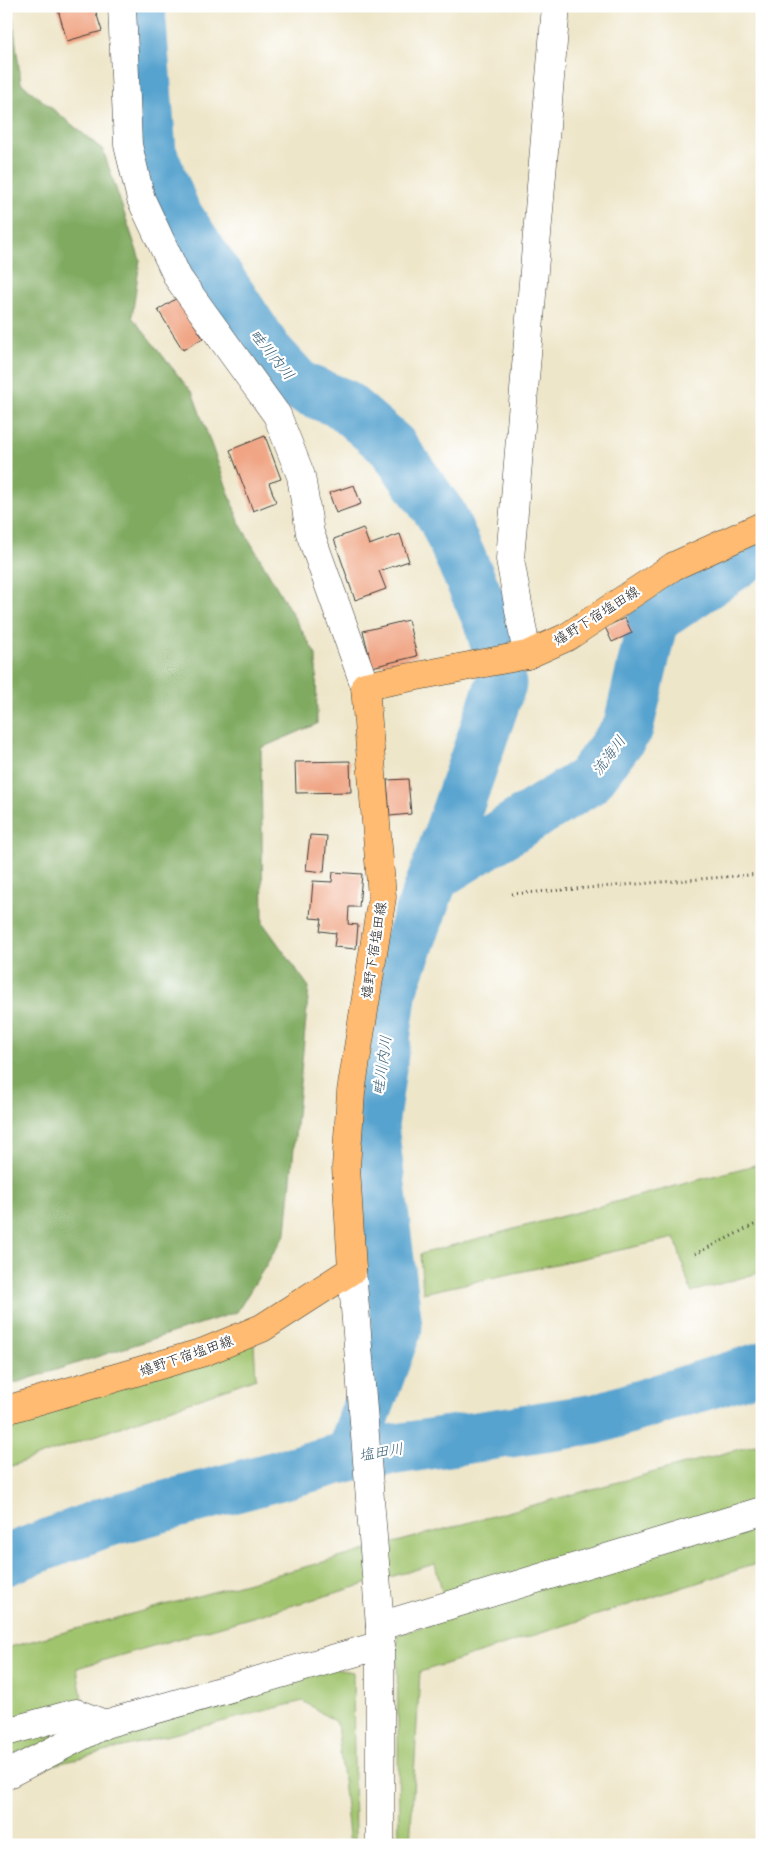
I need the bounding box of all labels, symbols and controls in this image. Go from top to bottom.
water label: 畦川内川 [246,324,300,384]
street label: 嬉野下宿塩田線 [549,581,643,649]
water label: 流海川 [586,731,630,779]
street label: 嬉野下宿塩田線 [356,900,390,1000]
water label: 畦川内川 [367,1034,395,1096]
street label: 嬉野下宿塩田線 [137,1330,235,1380]
water label: 塩田川 [357,1438,405,1464]

